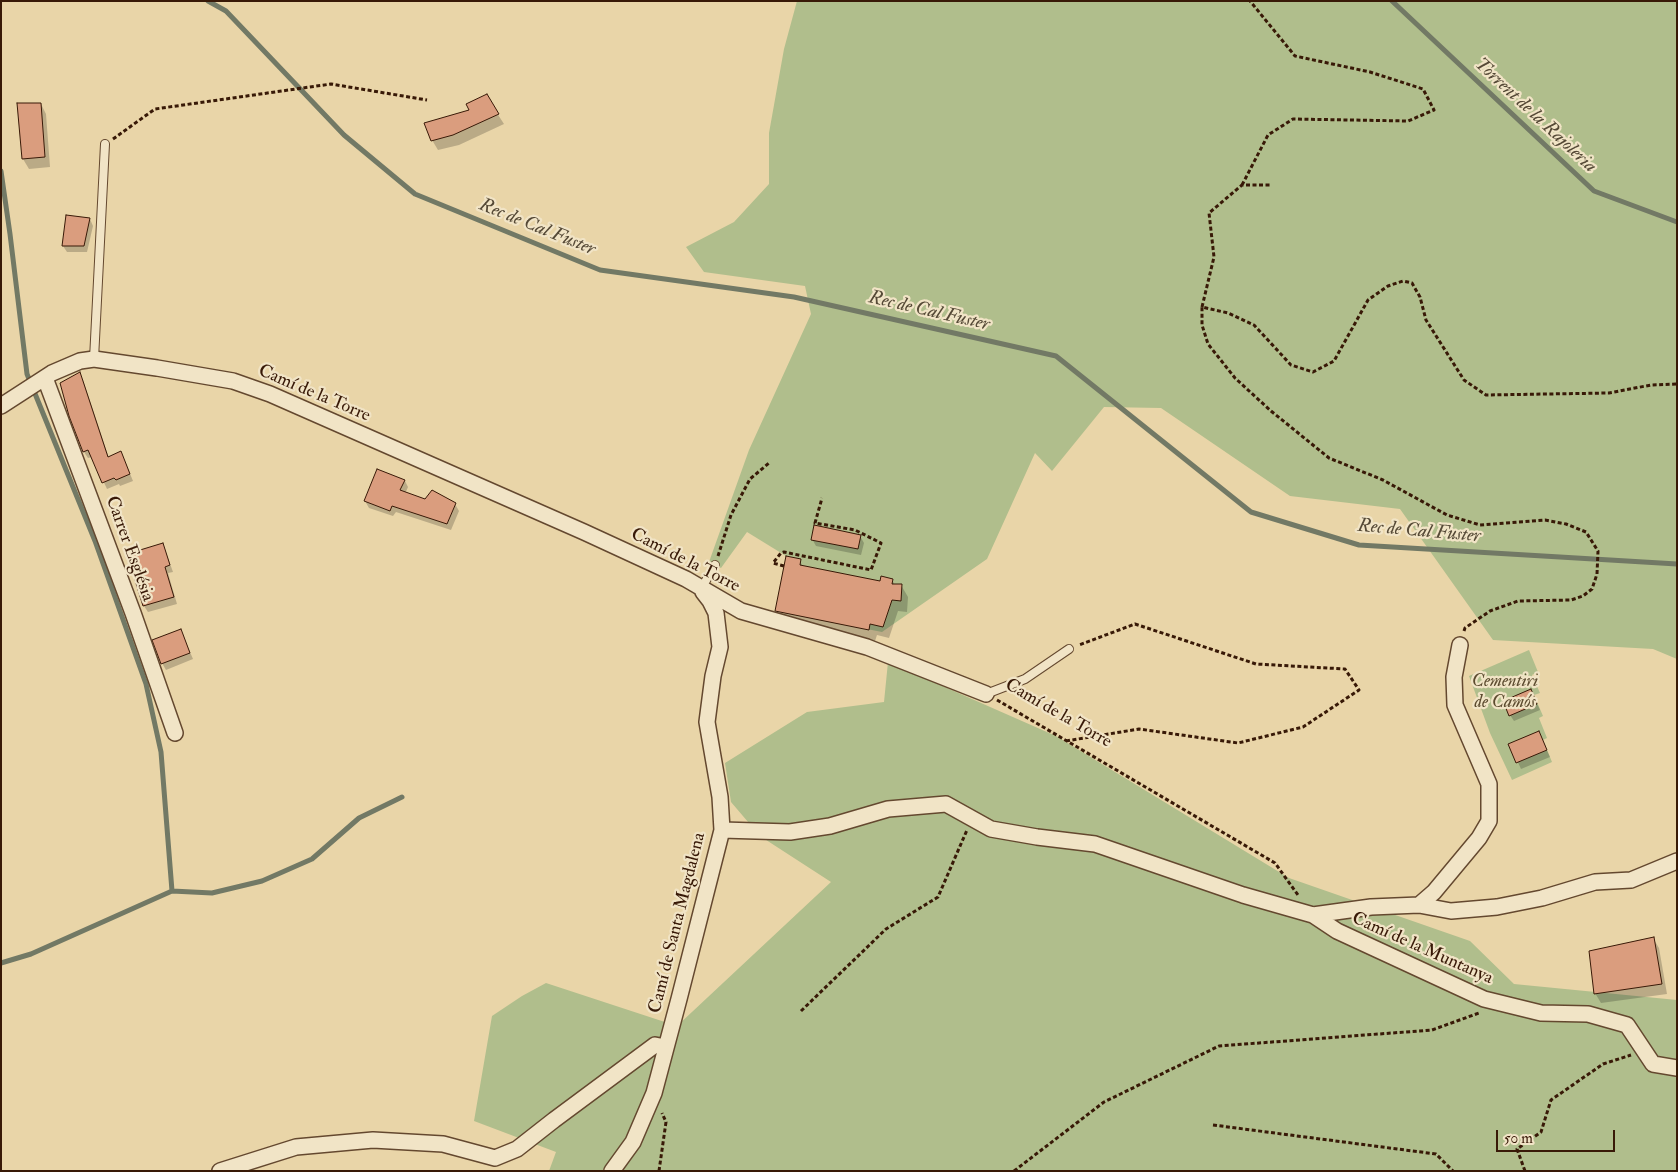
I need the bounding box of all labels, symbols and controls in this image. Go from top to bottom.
water label: Torrent de la Rajoleria [1469,54,1601,178]
water label: Rec de Cal Fuster [476,194,598,262]
water label: Rec de Cal Fuster [866,287,992,337]
street label: Camí de la Torre [255,361,373,427]
street label: Carrer Església [100,493,158,605]
water label: Rec de Cal Fuster [1357,515,1481,549]
street label: Camí de la Torre [627,524,743,598]
park label: Cementiri de Camós [1472,671,1538,714]
street label: Camí de la Torre [1001,675,1115,753]
street label: Camí de Santa Magdalena [645,830,711,1016]
street label: Camí de la Muntanya [1348,908,1496,990]
scale bar [1498,1120,1617,1152]
text: 50 m [1504,1129,1533,1148]

